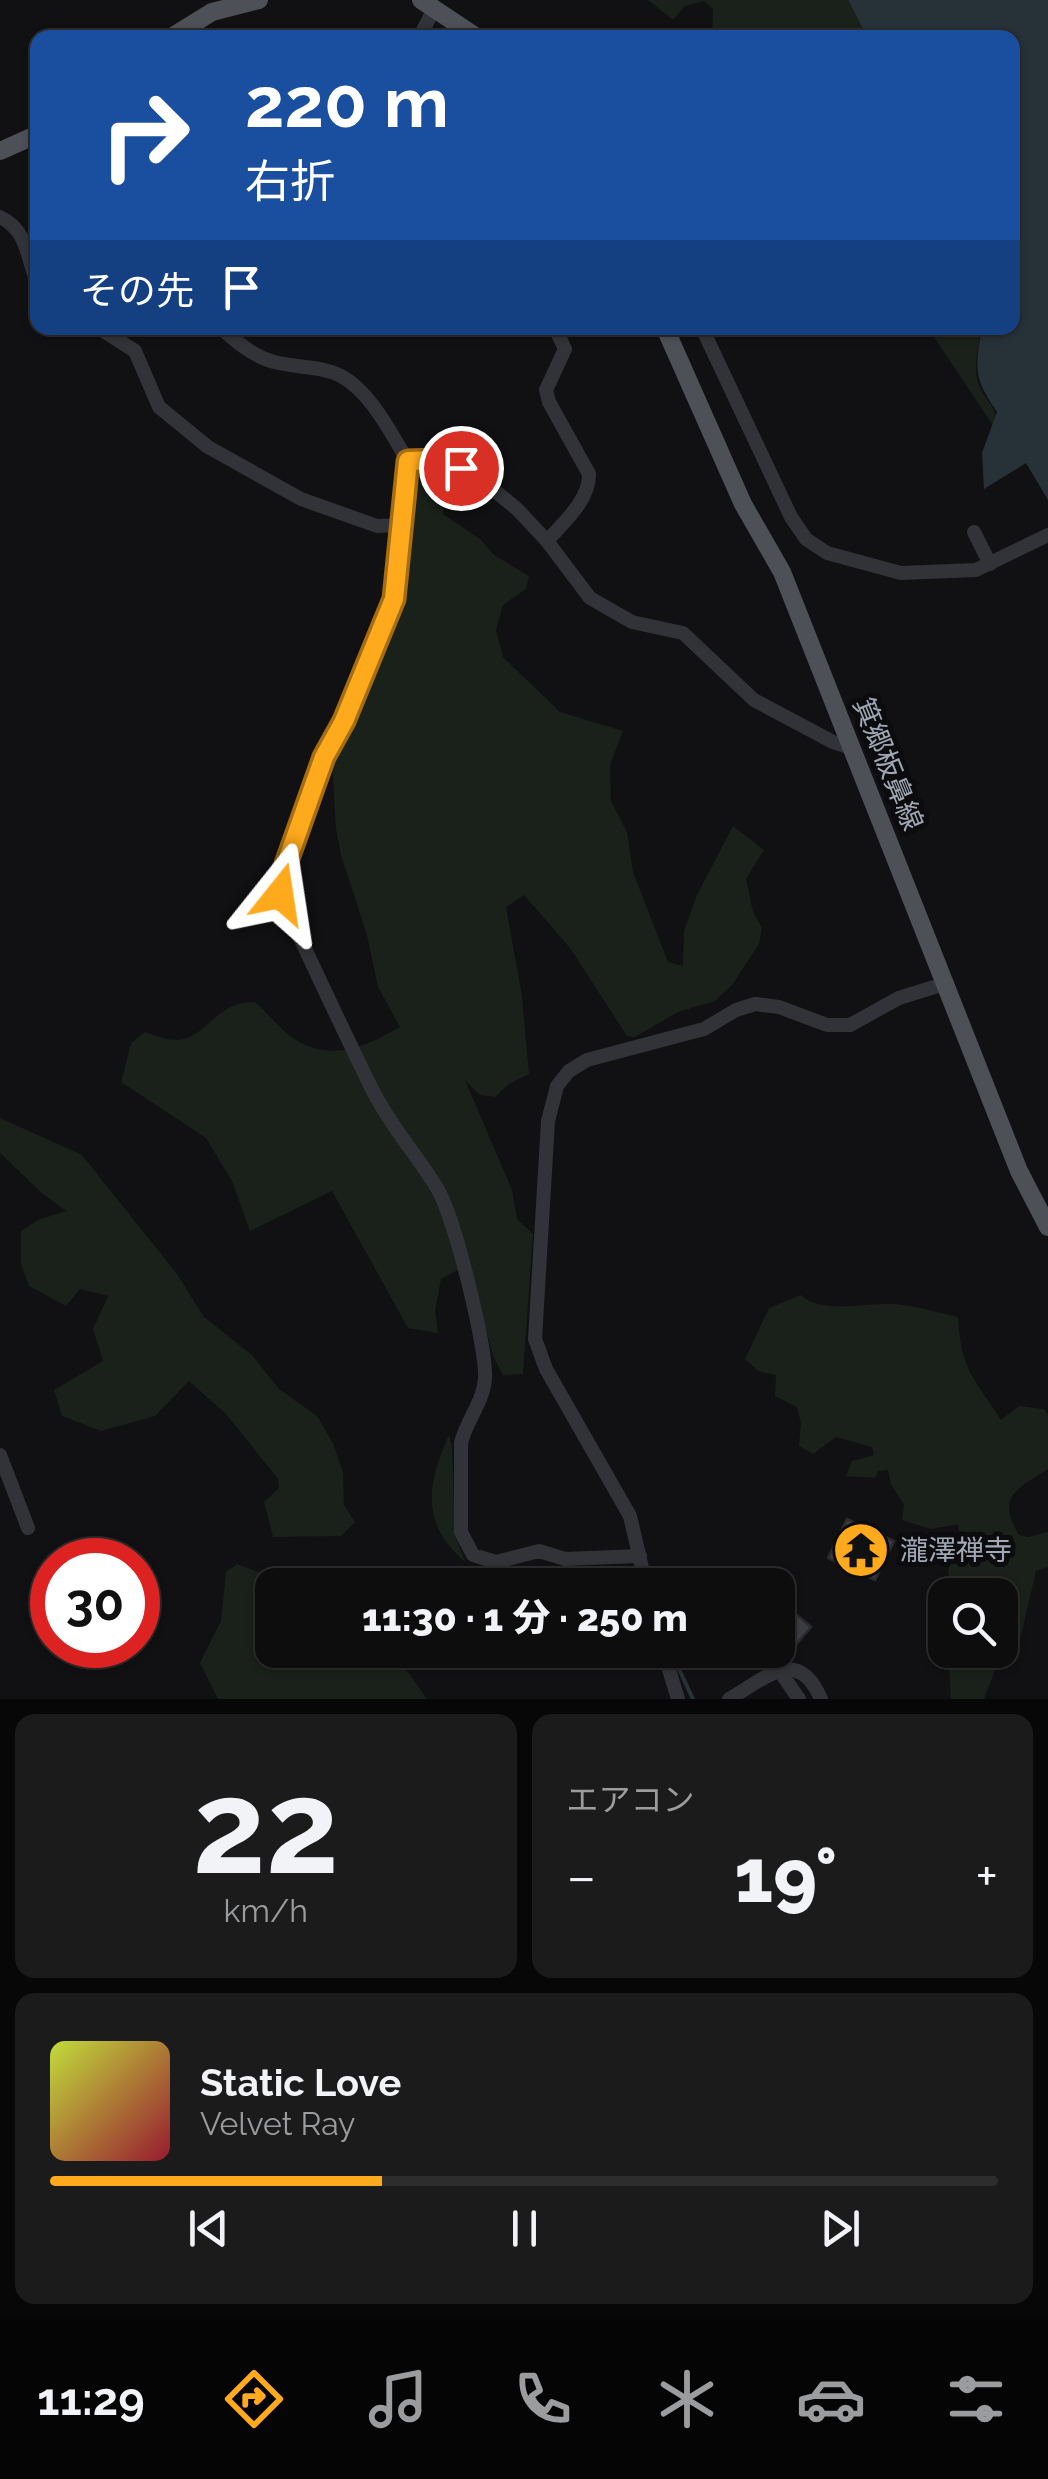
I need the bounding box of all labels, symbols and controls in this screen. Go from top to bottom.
text: 220 m [245,61,449,143]
icon: right [80,70,210,200]
text: 右折 [245,155,335,208]
icon: arrive [214,260,269,315]
text: その先 [80,268,194,313]
pin [419,426,504,511]
icon: arrive [434,441,489,496]
street label: 箕郷板鼻線 [846,693,930,835]
position arrow [228,842,332,946]
temple icon: 瀧澤禅寺 [831,1520,891,1580]
place label: 瀧澤禅寺 [900,1534,1012,1567]
speed limit sign: 30 [30,1538,160,1668]
map controls [928,1578,1018,1668]
button: search [928,1578,1018,1668]
text: 11:30 · 1 分 · 250 m [362,1595,688,1640]
text: 22 [192,1751,339,1903]
text: エアコン [567,1781,695,1818]
text: 19° [734,1831,837,1920]
text: − [567,1844,596,1909]
text: + [975,1844,998,1909]
text: km/h [224,1892,308,1929]
text: Static Love [200,2060,401,2105]
text: Velvet Ray [200,2105,355,2142]
icon: previous [181,2201,236,2256]
icon: pause [497,2201,552,2256]
icon: next [813,2201,868,2256]
icon: directions [219,2364,289,2434]
icon: music [363,2364,433,2434]
icon: phone [508,2364,578,2434]
icon: climate [652,2364,722,2434]
icon: car [796,2364,866,2434]
icon: filters [941,2364,1011,2434]
text: 11:29 [37,2373,145,2426]

